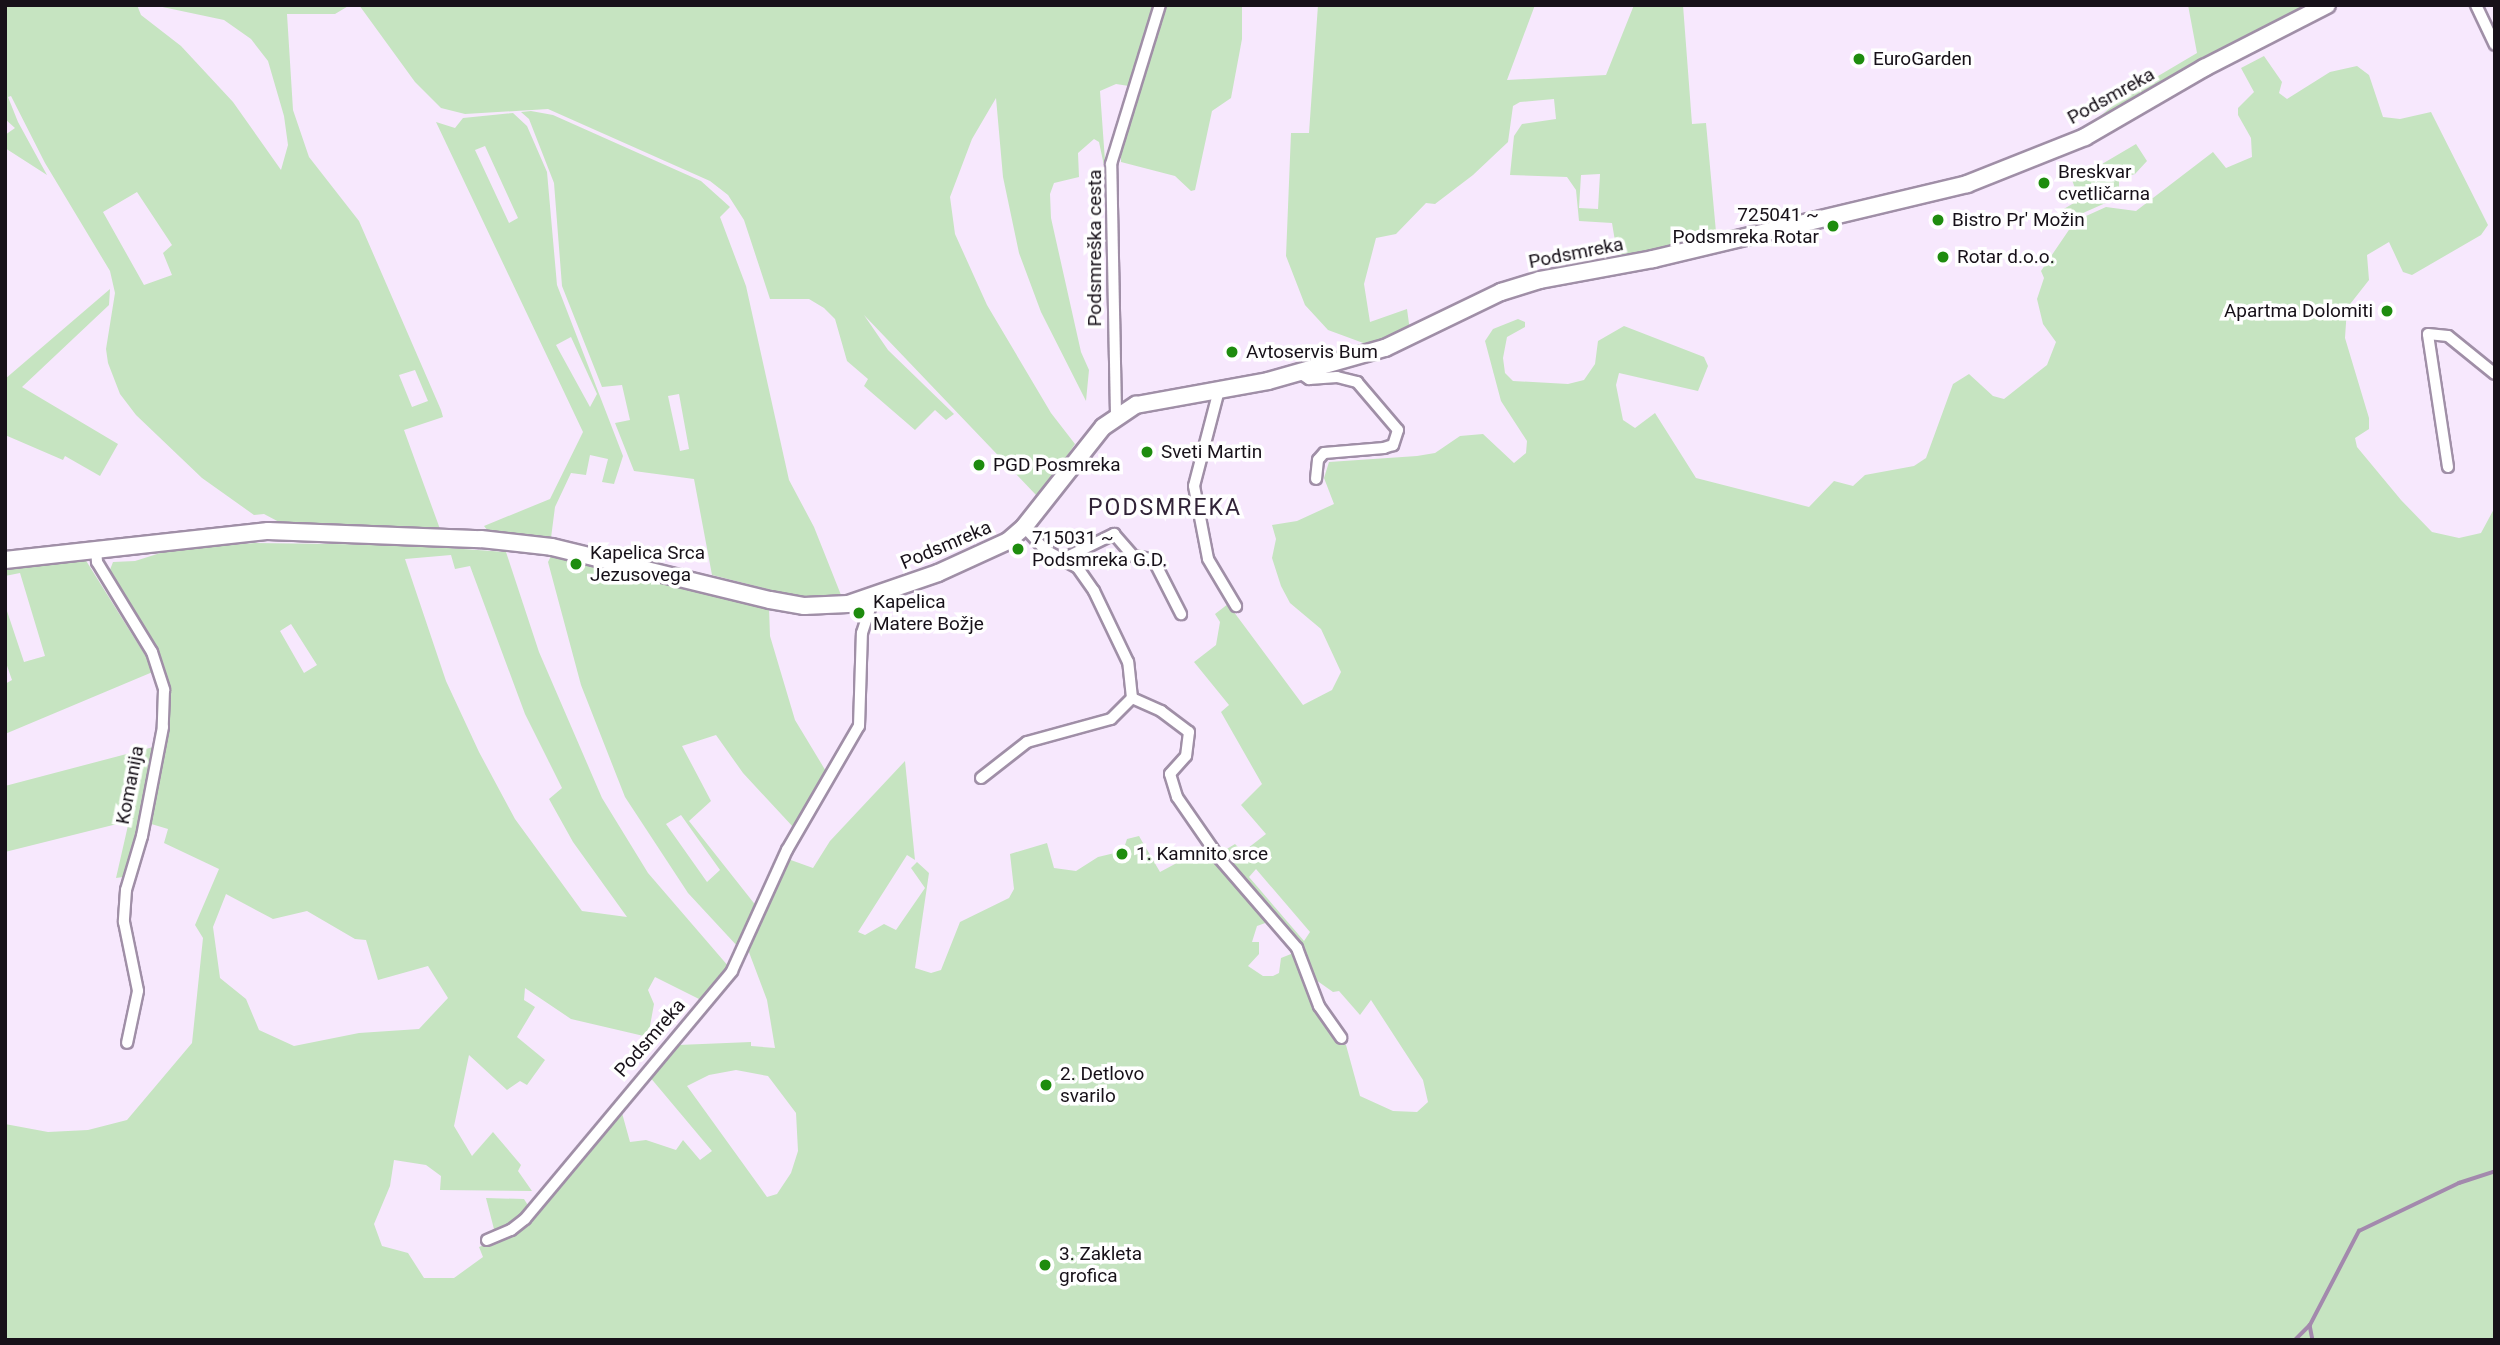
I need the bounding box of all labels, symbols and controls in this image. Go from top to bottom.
place label: EuroGarden [1873,48,1972,70]
marker: EuroGarden [1851,51,1867,67]
street label: Podsmreka [2063,63,2159,129]
place label: Breskvar cvetličarna [2058,161,2150,205]
street label: Podsmreška cesta [1084,169,1106,327]
marker: Breskvar cvetličarna [2036,175,2052,191]
place label: 725041 ~ Podsmreka Rotar [1673,204,1819,248]
place label: Bistro Pr' Možin [1952,209,2085,231]
marker: Bistro Pr' Možin [1930,212,1946,228]
marker: 725041 ~ Podsmreka Rotar [1825,218,1841,234]
street label: Podsmreka [1527,233,1625,273]
place label: Rotar d.o.o. [1957,246,2055,268]
marker: Rotar d.o.o. [1935,249,1951,265]
place label: Apartma Dolomiti [2224,300,2373,322]
marker: Apartma Dolomiti [2379,303,2395,319]
place label: Avtoservis Bum [1246,341,1378,363]
marker: Avtoservis Bum [1224,344,1240,360]
place label: Sveti Martin [1161,441,1262,463]
marker: Sveti Martin [1139,444,1155,460]
place label: PGD Posmreka [993,454,1121,476]
marker: PGD Posmreka [971,457,987,473]
district label: PODSMREKA [1089,494,1241,522]
street label: Podsmreka [897,516,995,574]
place label: 715031 ~ Podsmreka G.D. [1032,527,1167,571]
marker: 715031 ~ Podsmreka G.D. [1010,541,1026,557]
place label: Kapelica Srca Jezusovega [590,542,705,586]
marker: Kapelica Srca Jezusovega [568,556,584,572]
place label: Kapelica Matere Božje [873,591,984,635]
marker: Kapelica Matere Božje [851,605,867,621]
street label: Komanija [111,744,149,826]
place label: 1. Kamnito srce [1136,843,1268,865]
marker: 1. Kamnito srce [1114,846,1130,862]
street label: Podsmreka [610,994,690,1082]
place label: 2. Detlovo svarilo [1060,1063,1144,1107]
marker: 2. Detlovo svarilo [1038,1077,1054,1093]
place label: 3. Zakleta grofica [1059,1243,1142,1287]
marker: 3. Zakleta grofica [1037,1257,1053,1273]

